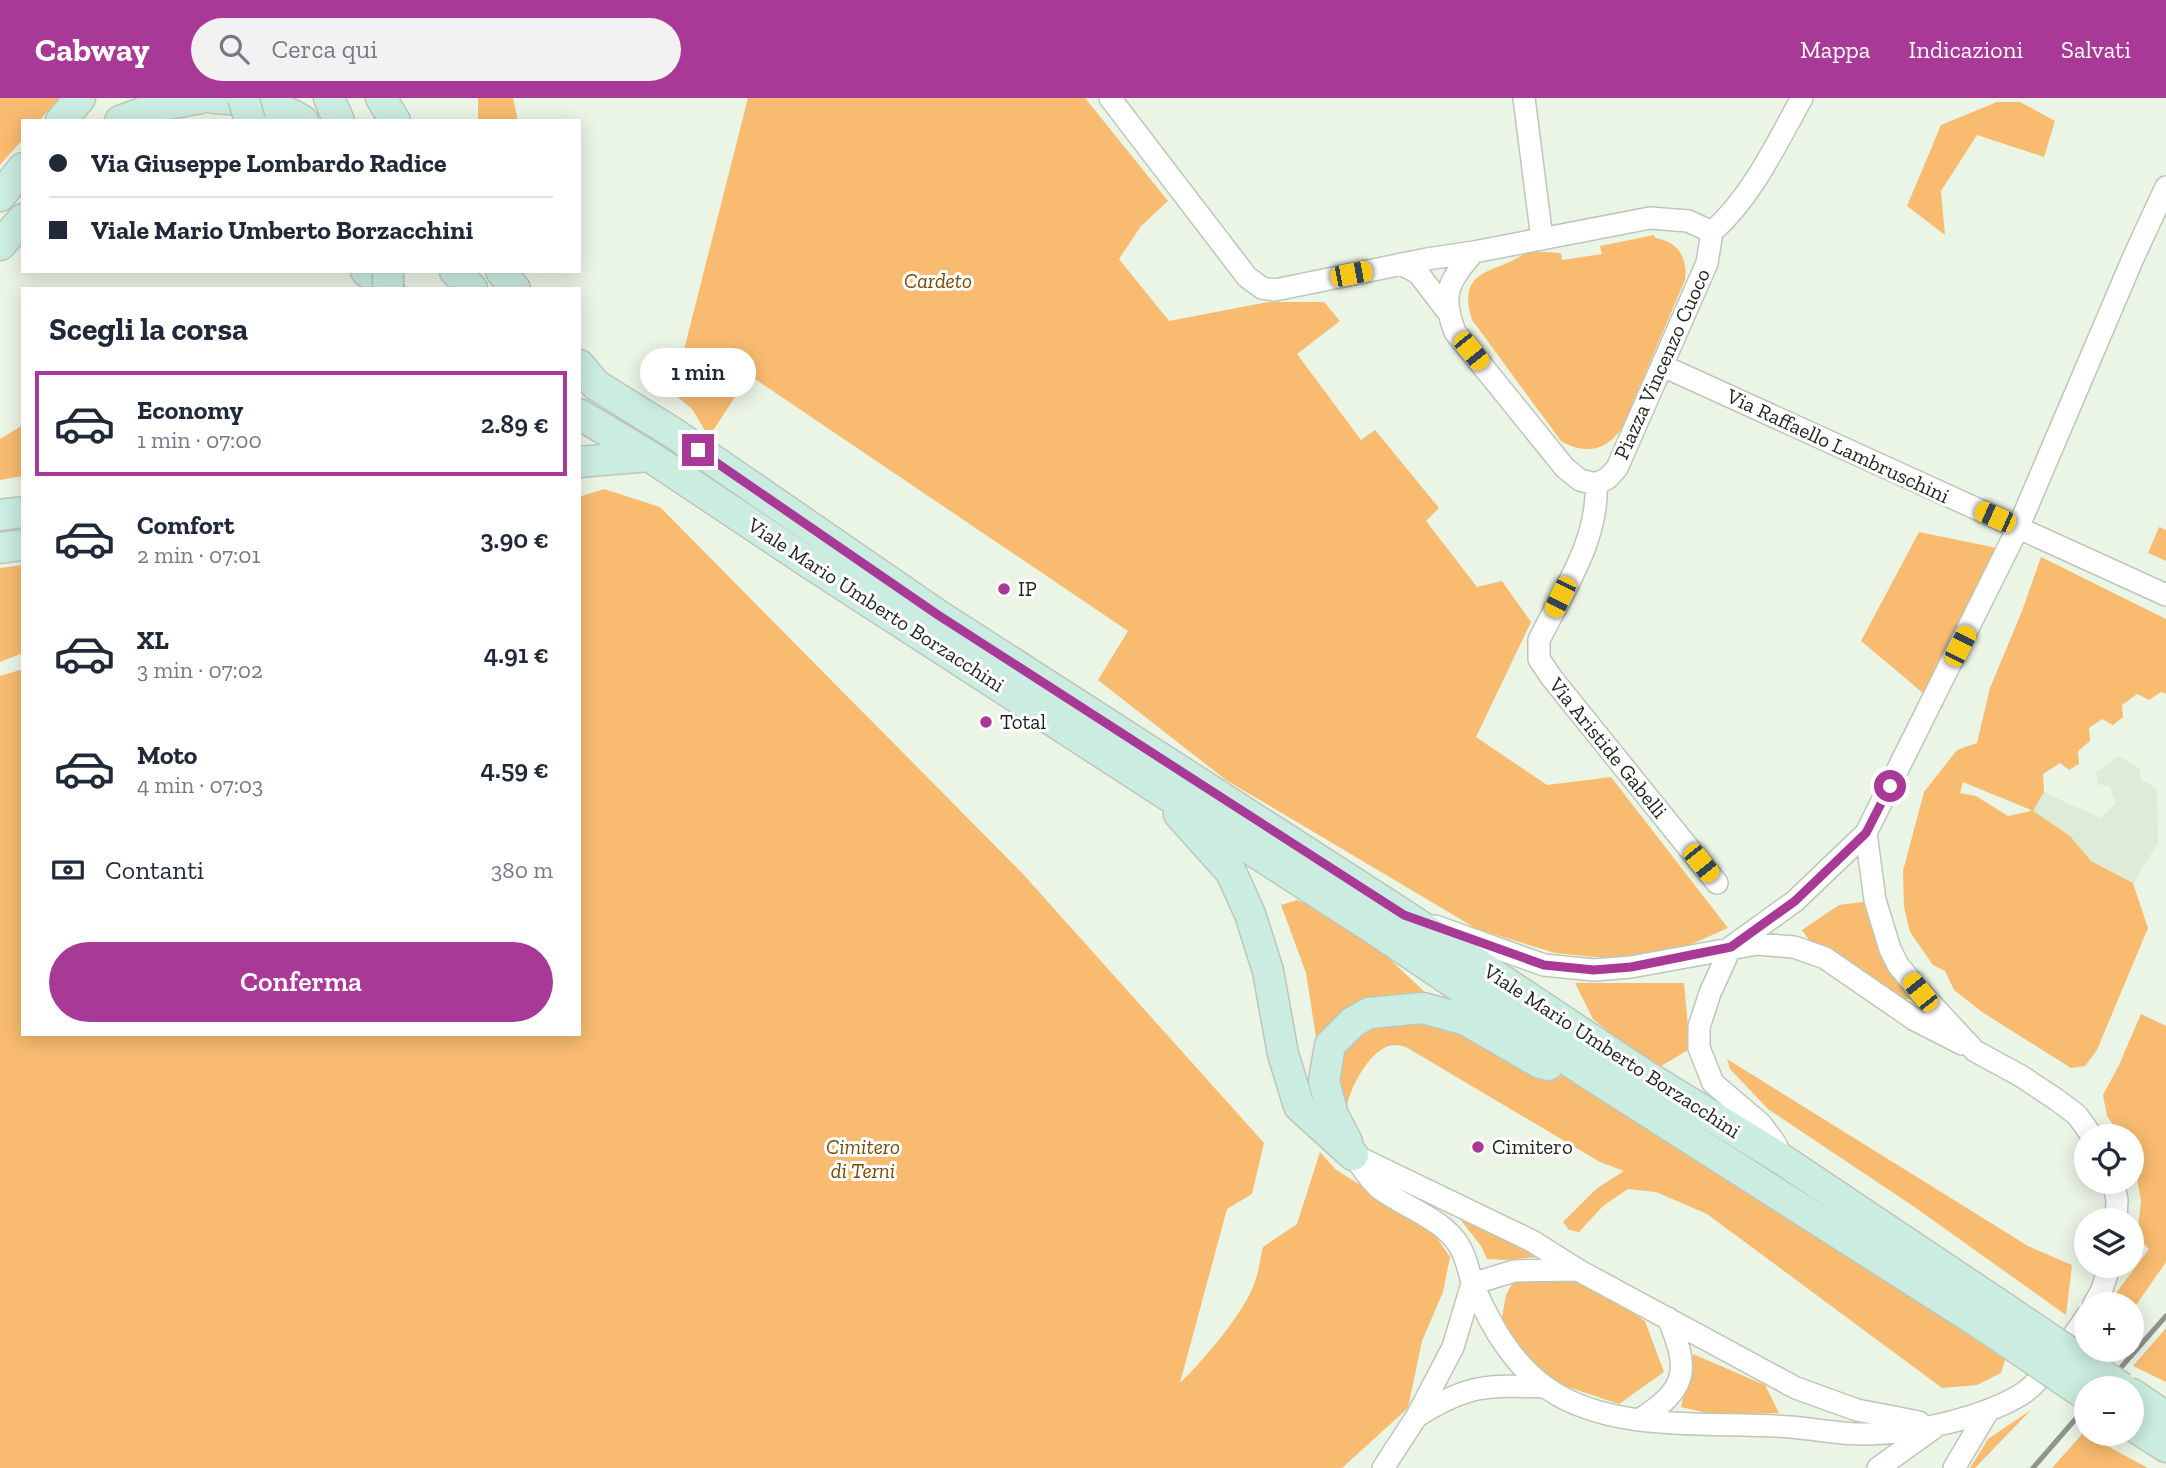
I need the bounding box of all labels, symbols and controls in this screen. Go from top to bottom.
search box [191,18,681,81]
text: Cabway [35,30,149,69]
icon: search [215,30,253,68]
text: Cerca qui [271,33,378,65]
text: Mappa [1800,35,1870,64]
text: Indicazioni [1908,35,2023,64]
text: Salvati [2061,35,2131,64]
text: Via Giuseppe Lombardo Radice [91,147,446,179]
text: Viale Mario Umberto Borzacchini [91,214,473,246]
car [1329,260,1374,288]
street label: Piazza Vincenzo Cuoco [1608,264,1715,463]
park label: Cardeto [904,268,972,293]
text: Scegli la corsa [49,310,248,348]
car [1450,328,1493,374]
callout: 1 min [640,348,756,398]
text: 1 min [671,358,725,386]
street label: Via Raffaello Lambruschini [1722,383,1954,508]
icon: car [53,392,116,455]
text: Economy [137,394,243,426]
text: 2.89 € [481,408,549,440]
text: 1 min · 07:00 [137,426,262,454]
route end [682,434,714,466]
car [1972,499,2019,535]
icon: car [53,507,116,570]
text: Comfort [137,509,234,541]
street label: Viale Mario Umberto Borzacchini [742,512,1009,697]
text: 3.90 € [480,523,549,555]
text: 2 min · 07:01 [137,541,260,569]
car [1542,574,1579,620]
place label: IP [1018,576,1037,601]
marker: IP [996,581,1012,597]
icon: car [53,622,116,685]
car [1942,623,1979,669]
text: XL [137,624,169,656]
text: 4.91 € [484,638,549,670]
text: 3 min · 07:02 [137,656,263,684]
street label: Via Aristide Gabelli [1543,672,1673,823]
place label: Total [1000,709,1046,734]
marker: Total [978,714,994,730]
icon: car [53,737,116,800]
text: Moto [137,739,197,771]
text: 4.59 € [481,753,549,785]
route start [1874,770,1906,802]
text: 4 min · 07:03 [137,771,263,799]
car [1680,840,1723,886]
icon: cash [49,851,87,889]
text: Contanti [105,854,204,886]
text: 380 m [491,856,553,884]
button: Conferma [49,942,553,1022]
street label: Viale Mario Umberto Borzacchini [1478,958,1745,1143]
car [1899,969,1942,1015]
map controls [2074,1124,2144,1446]
button: locate [2074,1124,2144,1194]
park label: Cimitero di Terni [826,1134,900,1183]
place label: Cimitero [1492,1134,1573,1159]
marker: Cimitero [1470,1139,1486,1155]
button: layers [2074,1208,2144,1278]
button: + [2074,1292,2144,1362]
button: − [2074,1376,2144,1446]

